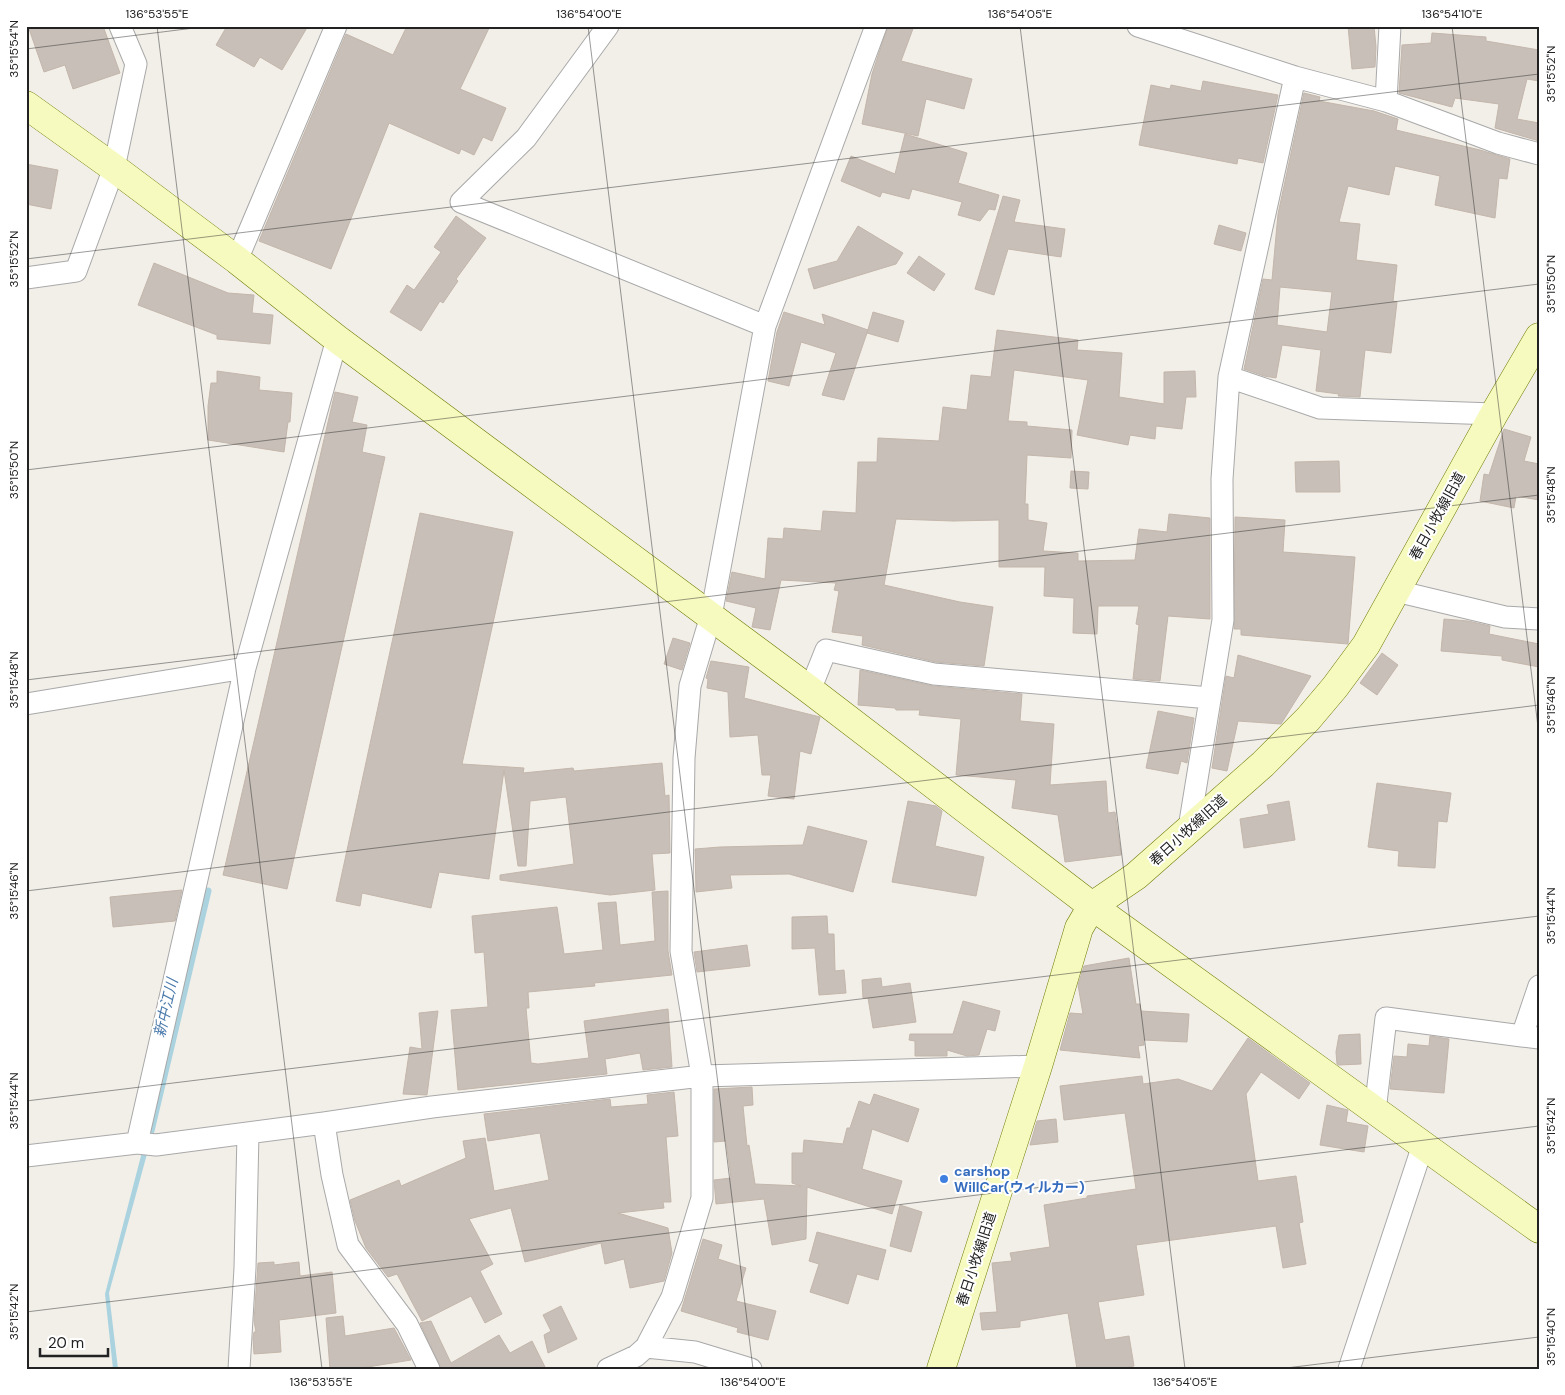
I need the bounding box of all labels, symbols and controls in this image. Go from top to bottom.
text: 136°53'55"E [125,6,189,22]
text: 136°54'00"E [556,6,622,22]
text: 136°54'05"E [988,6,1053,22]
text: 136°54'10"E [1421,6,1483,22]
text: 35°15'54"N [6,20,22,78]
text: 35°15'52"N [1543,46,1559,102]
text: 35°15'52"N [6,231,22,287]
text: 35°15'50"N [1543,255,1559,313]
text: 35°15'50"N [6,441,22,499]
text: 35°15'48"N [1543,466,1559,524]
street label: 春日小牧線旧道 [1405,469,1469,563]
text: 35°15'48"N [6,651,22,709]
text: 35°15'46"N [1543,676,1559,734]
street label: 春日小牧線旧道 [1146,791,1230,869]
text: 35°15'46"N [6,862,22,920]
text: 35°15'44"N [1543,887,1559,945]
water label: 新中江川 [150,975,183,1039]
text: 35°15'44"N [6,1072,22,1130]
text: 35°15'42"N [1543,1098,1559,1154]
place label: carshop WillCar(ウィルカー) [954,1162,1085,1196]
marker: carshop WillCar(ウィルカー) [938,1173,950,1185]
street label: 春日小牧線旧道 [952,1210,1000,1308]
text: 35°15'42"N [6,1284,22,1340]
text: 35°15'40"N [1543,1308,1559,1366]
scale bar [40,1325,108,1357]
text: 20 m [48,1333,84,1353]
text: 136°53'55"E [289,1374,353,1390]
text: 136°54'00"E [720,1374,786,1390]
text: 136°54'05"E [1153,1374,1218,1390]

